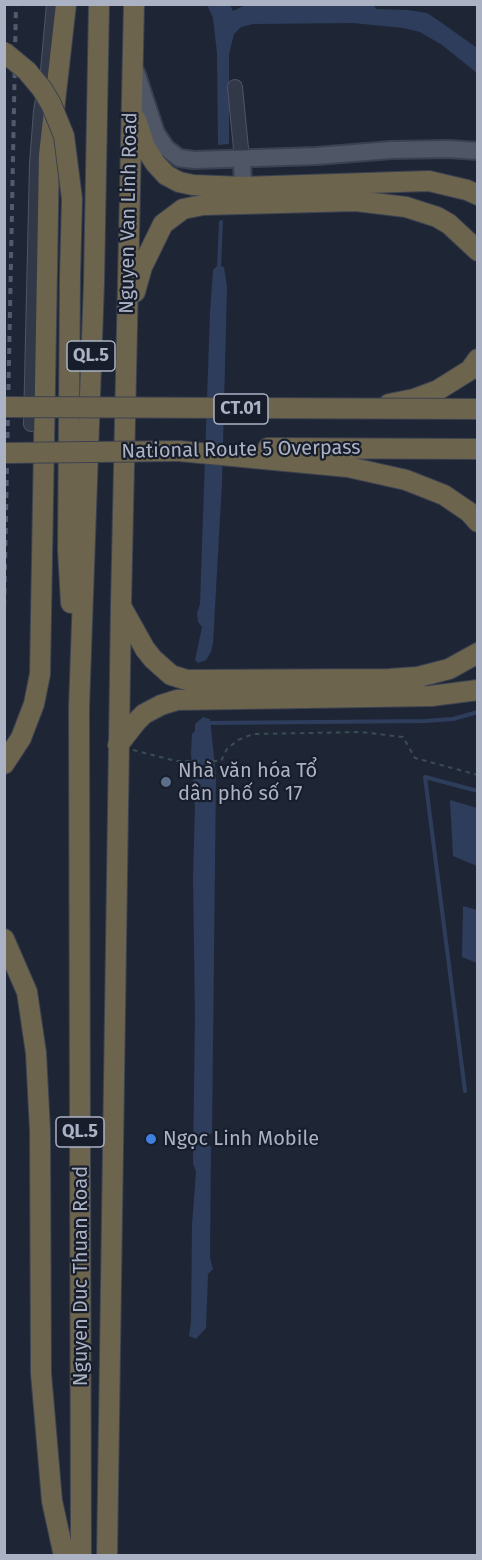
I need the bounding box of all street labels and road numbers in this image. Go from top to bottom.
street label: Nguyen Van Linh Road [115,112,143,314]
road number: QL.5 [67,341,115,371]
road number: CT.01 [214,394,268,424]
street label: National Route 5 Overpass [121,436,361,464]
road number: QL.5 [56,1117,104,1147]
street label: Nguyen Duc Thuan Road [69,1166,93,1386]

